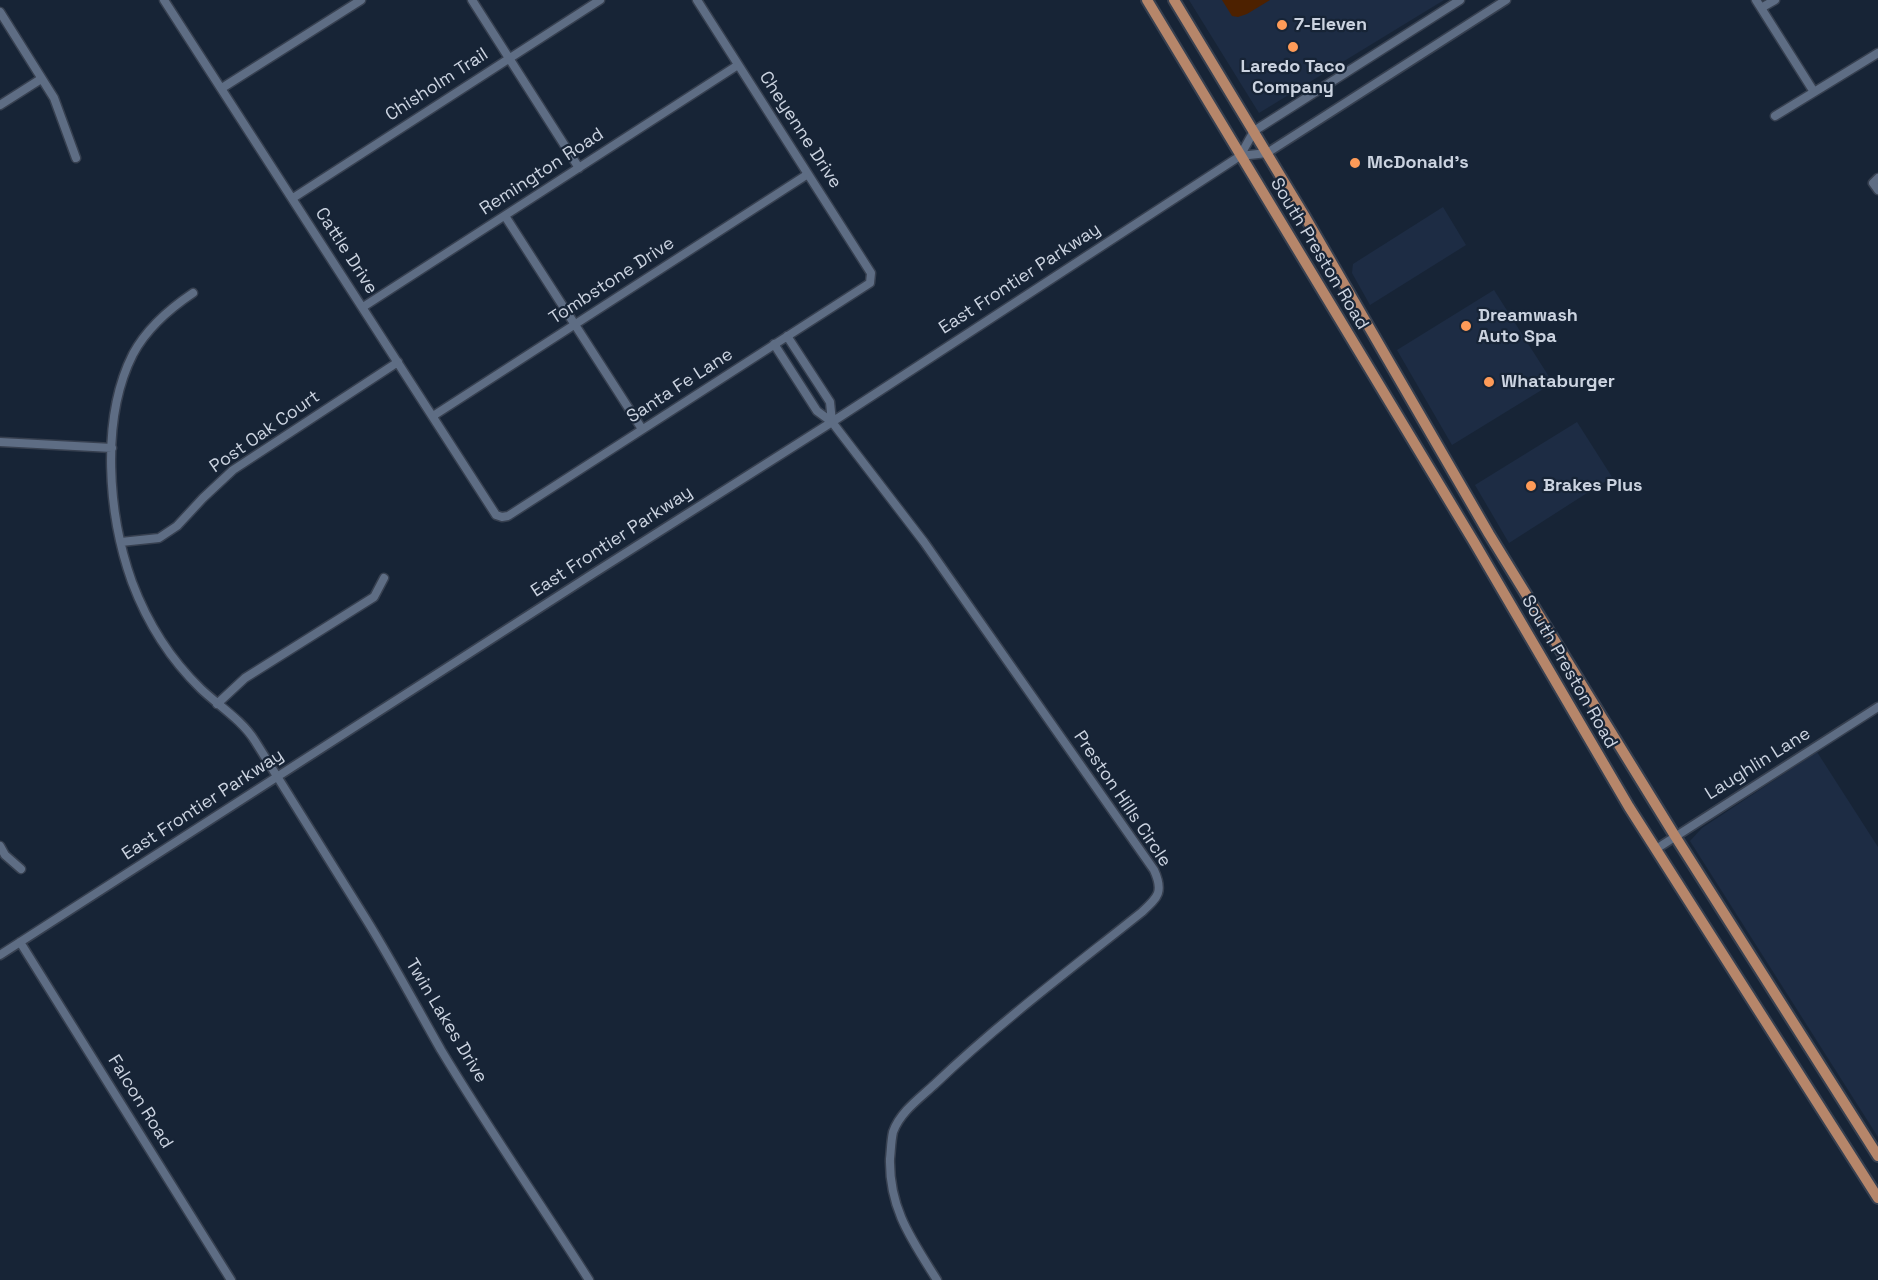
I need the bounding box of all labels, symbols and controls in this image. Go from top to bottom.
place label: 7-Eleven [1294,14,1367,36]
marker: 7-Eleven [1275,18,1289,32]
marker: Laredo Taco Company [1286,40,1300,54]
street label: Chisholm Trail [382,44,492,126]
place label: Laredo Taco Company [1240,56,1346,98]
street label: Cheyenne Drive [754,67,846,193]
street label: Remington Road [476,124,608,220]
place label: McDonald's [1367,152,1469,174]
marker: McDonald's [1348,156,1362,170]
street label: South Preston Road [1265,174,1373,334]
street label: Cattle Drive [310,204,382,298]
street label: East Frontier Parkway [935,219,1105,339]
street label: Tombstone Drive [545,233,679,329]
place label: Dreamwash Auto Spa [1478,305,1578,348]
marker: Dreamwash Auto Spa [1459,319,1473,333]
street label: Santa Fe Lane [623,344,737,428]
place label: Whataburger [1501,371,1615,393]
marker: Whataburger [1482,375,1496,389]
street label: Post Oak Court [206,386,324,478]
place label: Brakes Plus [1543,475,1642,497]
marker: Brakes Plus [1524,479,1538,493]
street label: East Frontier Parkway [527,482,697,602]
street label: South Preston Road [1516,592,1622,752]
street label: Laughlin Lane [1701,723,1815,805]
street label: Preston Hills Circle [1068,727,1176,871]
street label: East Frontier Parkway [118,745,288,865]
street label: Twin Lakes Drive [400,955,492,1087]
street label: Falcon Road [103,1051,177,1153]

